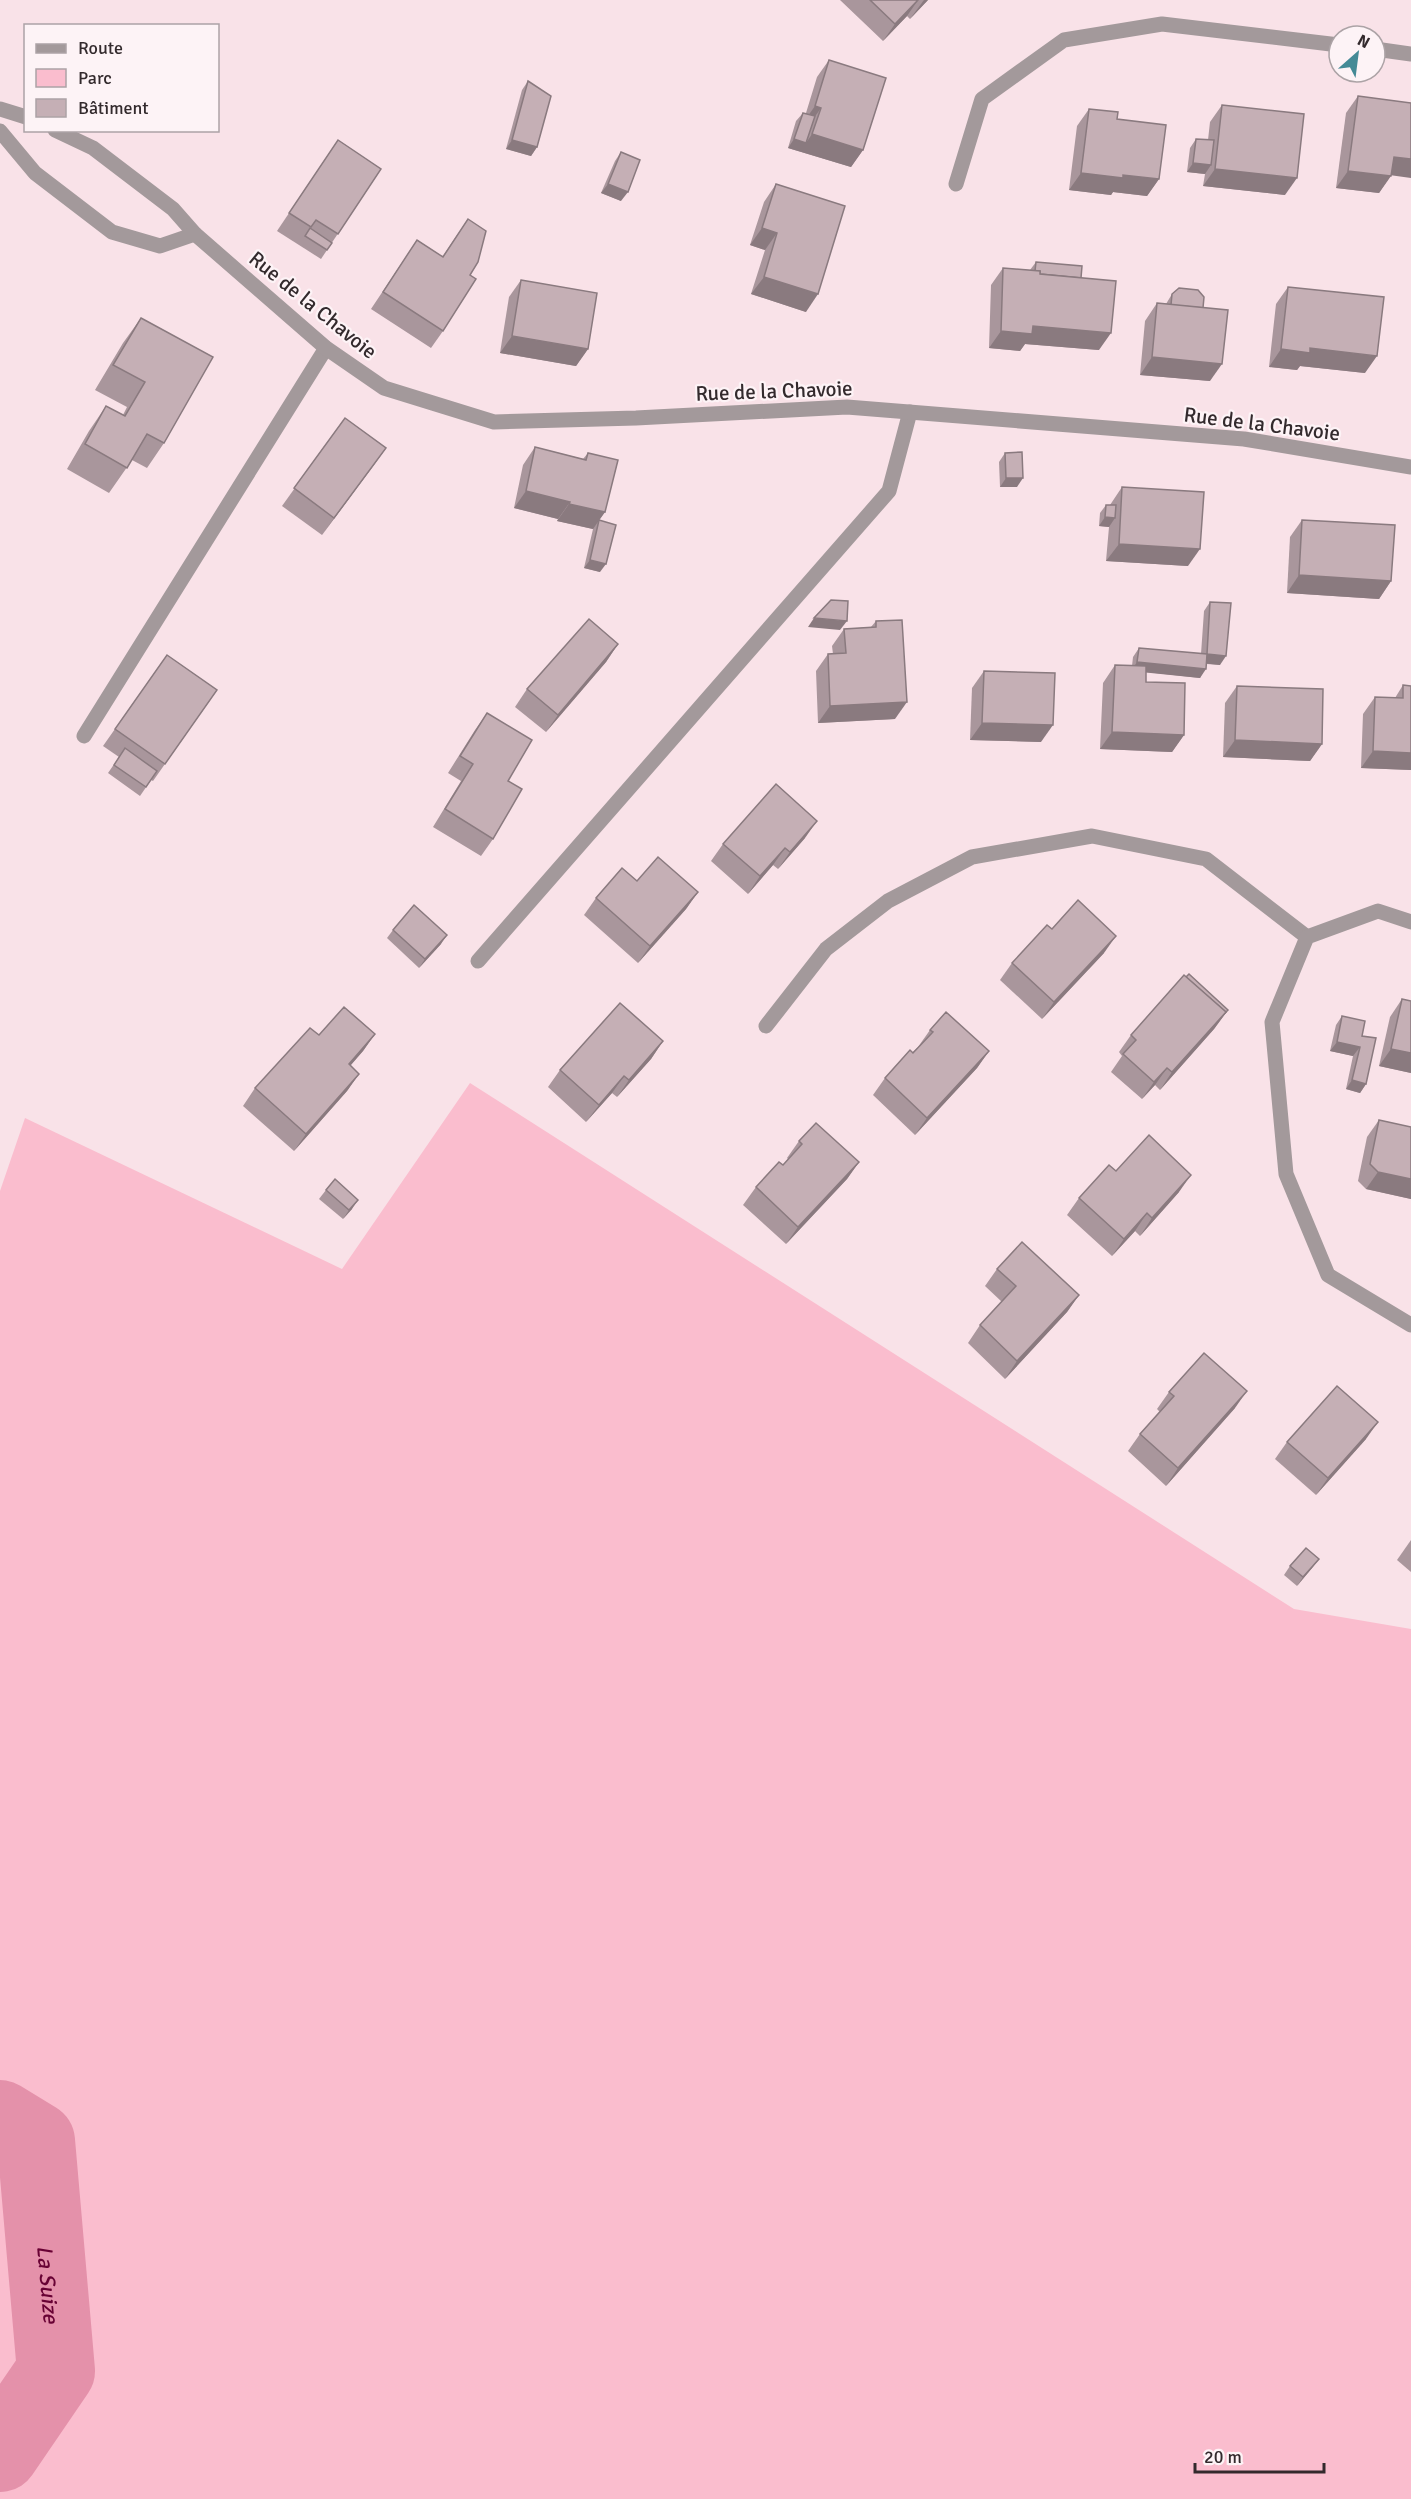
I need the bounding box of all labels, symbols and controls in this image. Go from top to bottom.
legend [24,24,219,132]
north arrow [1327,24,1387,84]
text: N [1354,30,1373,53]
text: Route [78,37,123,59]
text: Parc [78,67,112,89]
text: Bâtiment [78,97,149,119]
street label: Rue de la Chavoie [244,245,382,365]
street label: Rue de la Chavoie [695,375,853,407]
street label: Rue de la Chavoie [1182,402,1342,446]
water label: La Suize [32,2244,65,2325]
scale bar [1195,2436,1324,2474]
text: 20 m [1204,2446,1242,2468]

